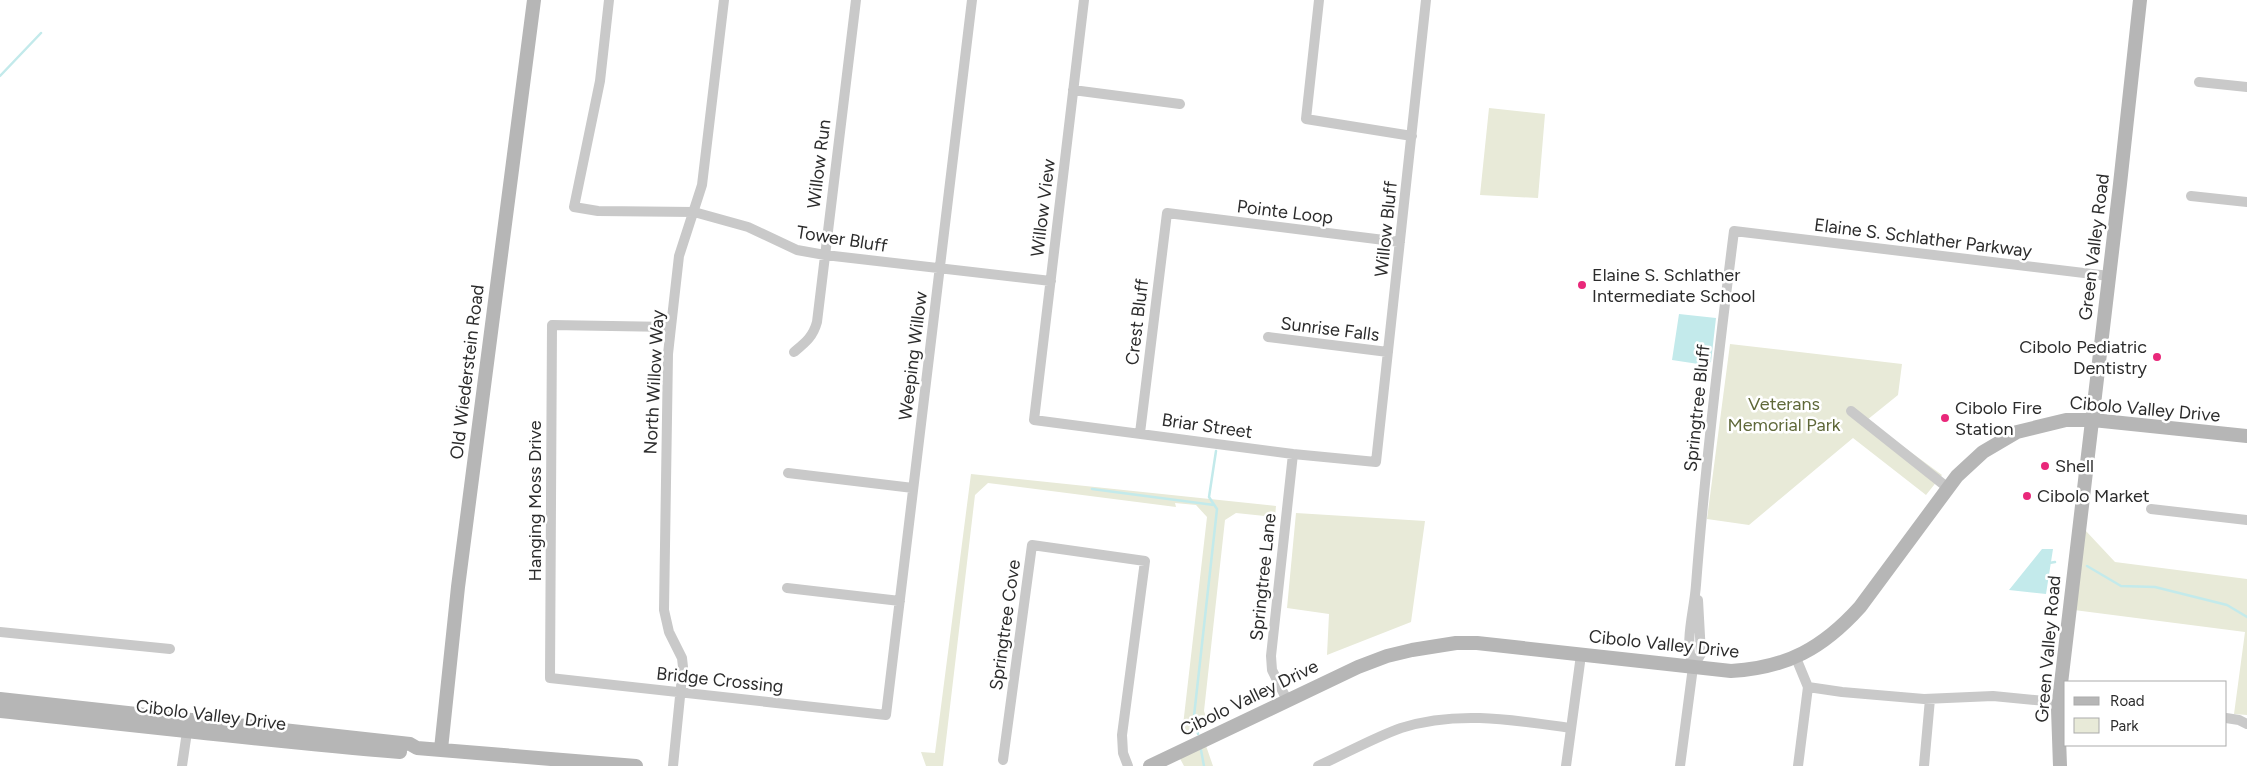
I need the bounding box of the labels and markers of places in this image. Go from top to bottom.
place label: Elaine S. Schlather Intermediate School [1592,264,1755,307]
marker: Elaine S. Schlather Intermediate School [1576,279,1588,291]
place label: Cibolo Pediatric Dentistry [2019,336,2148,379]
marker: Cibolo Pediatric Dentistry [2151,351,2163,363]
place label: Cibolo Fire Station [1955,397,2042,440]
marker: Cibolo Fire Station [1939,412,1951,424]
place label: Shell [2055,455,2094,477]
marker: Shell [2039,460,2051,472]
place label: Cibolo Market [2037,485,2150,507]
marker: Cibolo Market [2021,490,2033,502]

